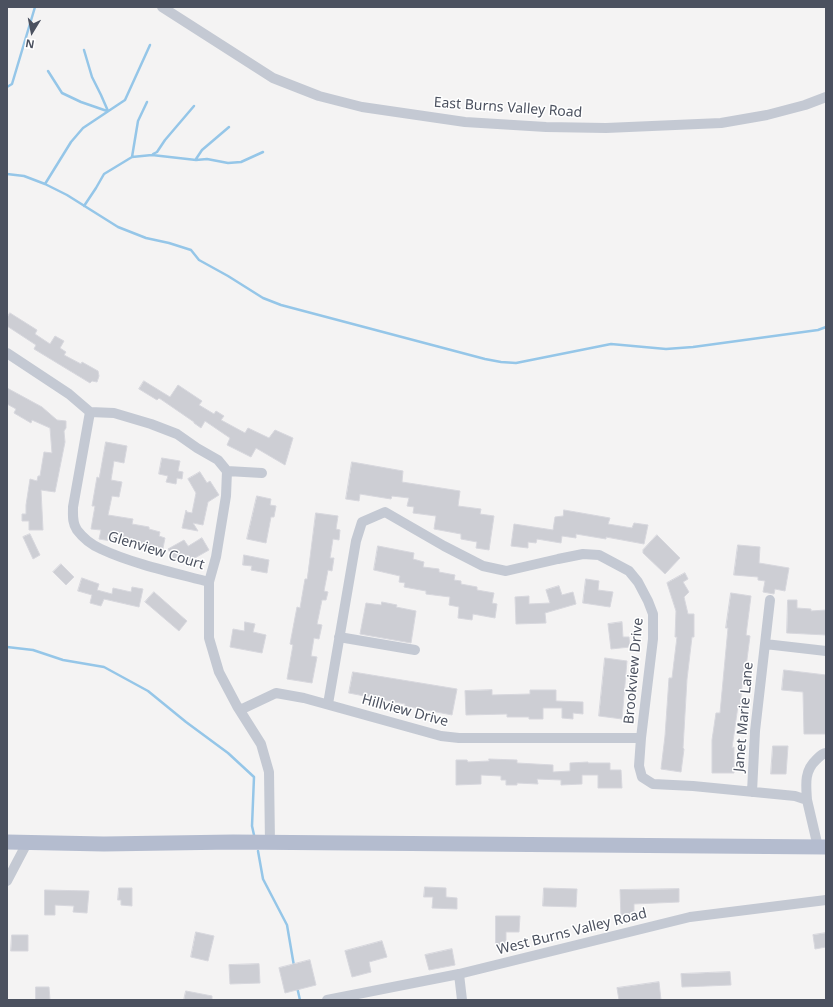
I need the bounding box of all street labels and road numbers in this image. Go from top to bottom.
street label: East Burns Valley Road [433,94,583,122]
street label: Glenview Court [106,528,206,574]
street label: Brookview Drive [621,617,647,725]
street label: Janet Marie Lane [731,661,757,773]
street label: Hillview Drive [360,691,450,731]
street label: West Burns Valley Road [495,905,649,959]

